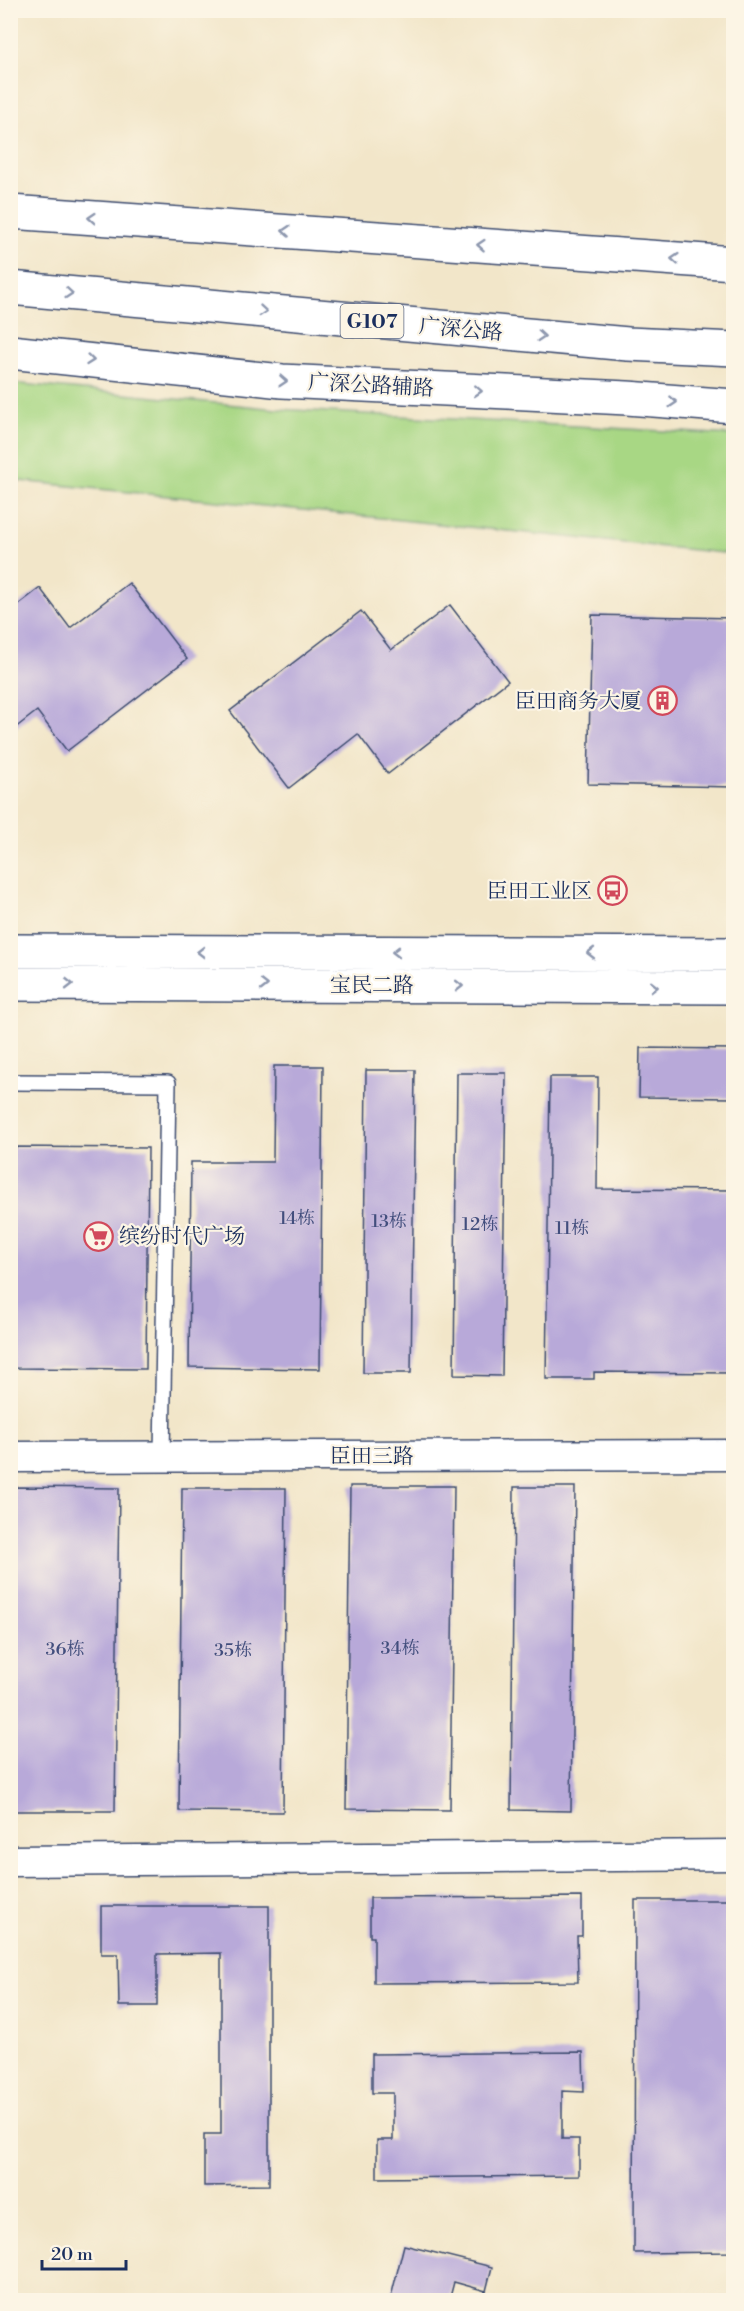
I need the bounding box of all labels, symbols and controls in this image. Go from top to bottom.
one-way arrow [87,211,96,224]
one-way arrow [282,225,291,238]
one-way arrow [476,239,485,252]
one-way arrow [671,253,680,266]
one-way arrow [64,286,73,299]
one-way arrow [258,304,267,317]
road number: G107 [340,304,404,338]
street label: 广深公路 [418,313,504,347]
one-way arrow [536,329,545,342]
one-way arrow [85,353,94,366]
street label: 广深公路辅路 [307,370,435,402]
one-way arrow [279,374,288,387]
one-way arrow [474,384,483,397]
one-way arrow [668,395,677,408]
building icon: 臣田商务大厦 [646,685,678,717]
place label: 臣田商务大厦 [515,689,641,715]
bus stop icon: 臣田工业区 [597,875,629,907]
place label: 臣田工业区 [487,879,592,905]
one-way arrow [197,946,206,958]
one-way arrow [392,946,401,958]
one-way arrow [587,947,596,959]
street label: 宝民二路 [330,973,414,999]
one-way arrow [64,978,73,990]
one-way arrow [259,979,268,991]
one-way arrow [454,980,463,992]
one-way arrow [649,981,658,993]
house number: 14栋 [279,1207,315,1230]
house number: 13栋 [371,1210,407,1233]
house number: 12栋 [462,1213,498,1236]
house number: 11栋 [555,1217,589,1240]
supermarket icon: 缤纷时代广场 [82,1220,114,1252]
place label: 缤纷时代广场 [119,1224,245,1250]
street label: 臣田三路 [330,1444,414,1470]
house number: 34栋 [381,1637,419,1660]
house number: 36栋 [46,1638,84,1661]
house number: 35栋 [214,1639,252,1662]
scale bar [42,2233,126,2271]
text: 20 m [51,2243,93,2266]

